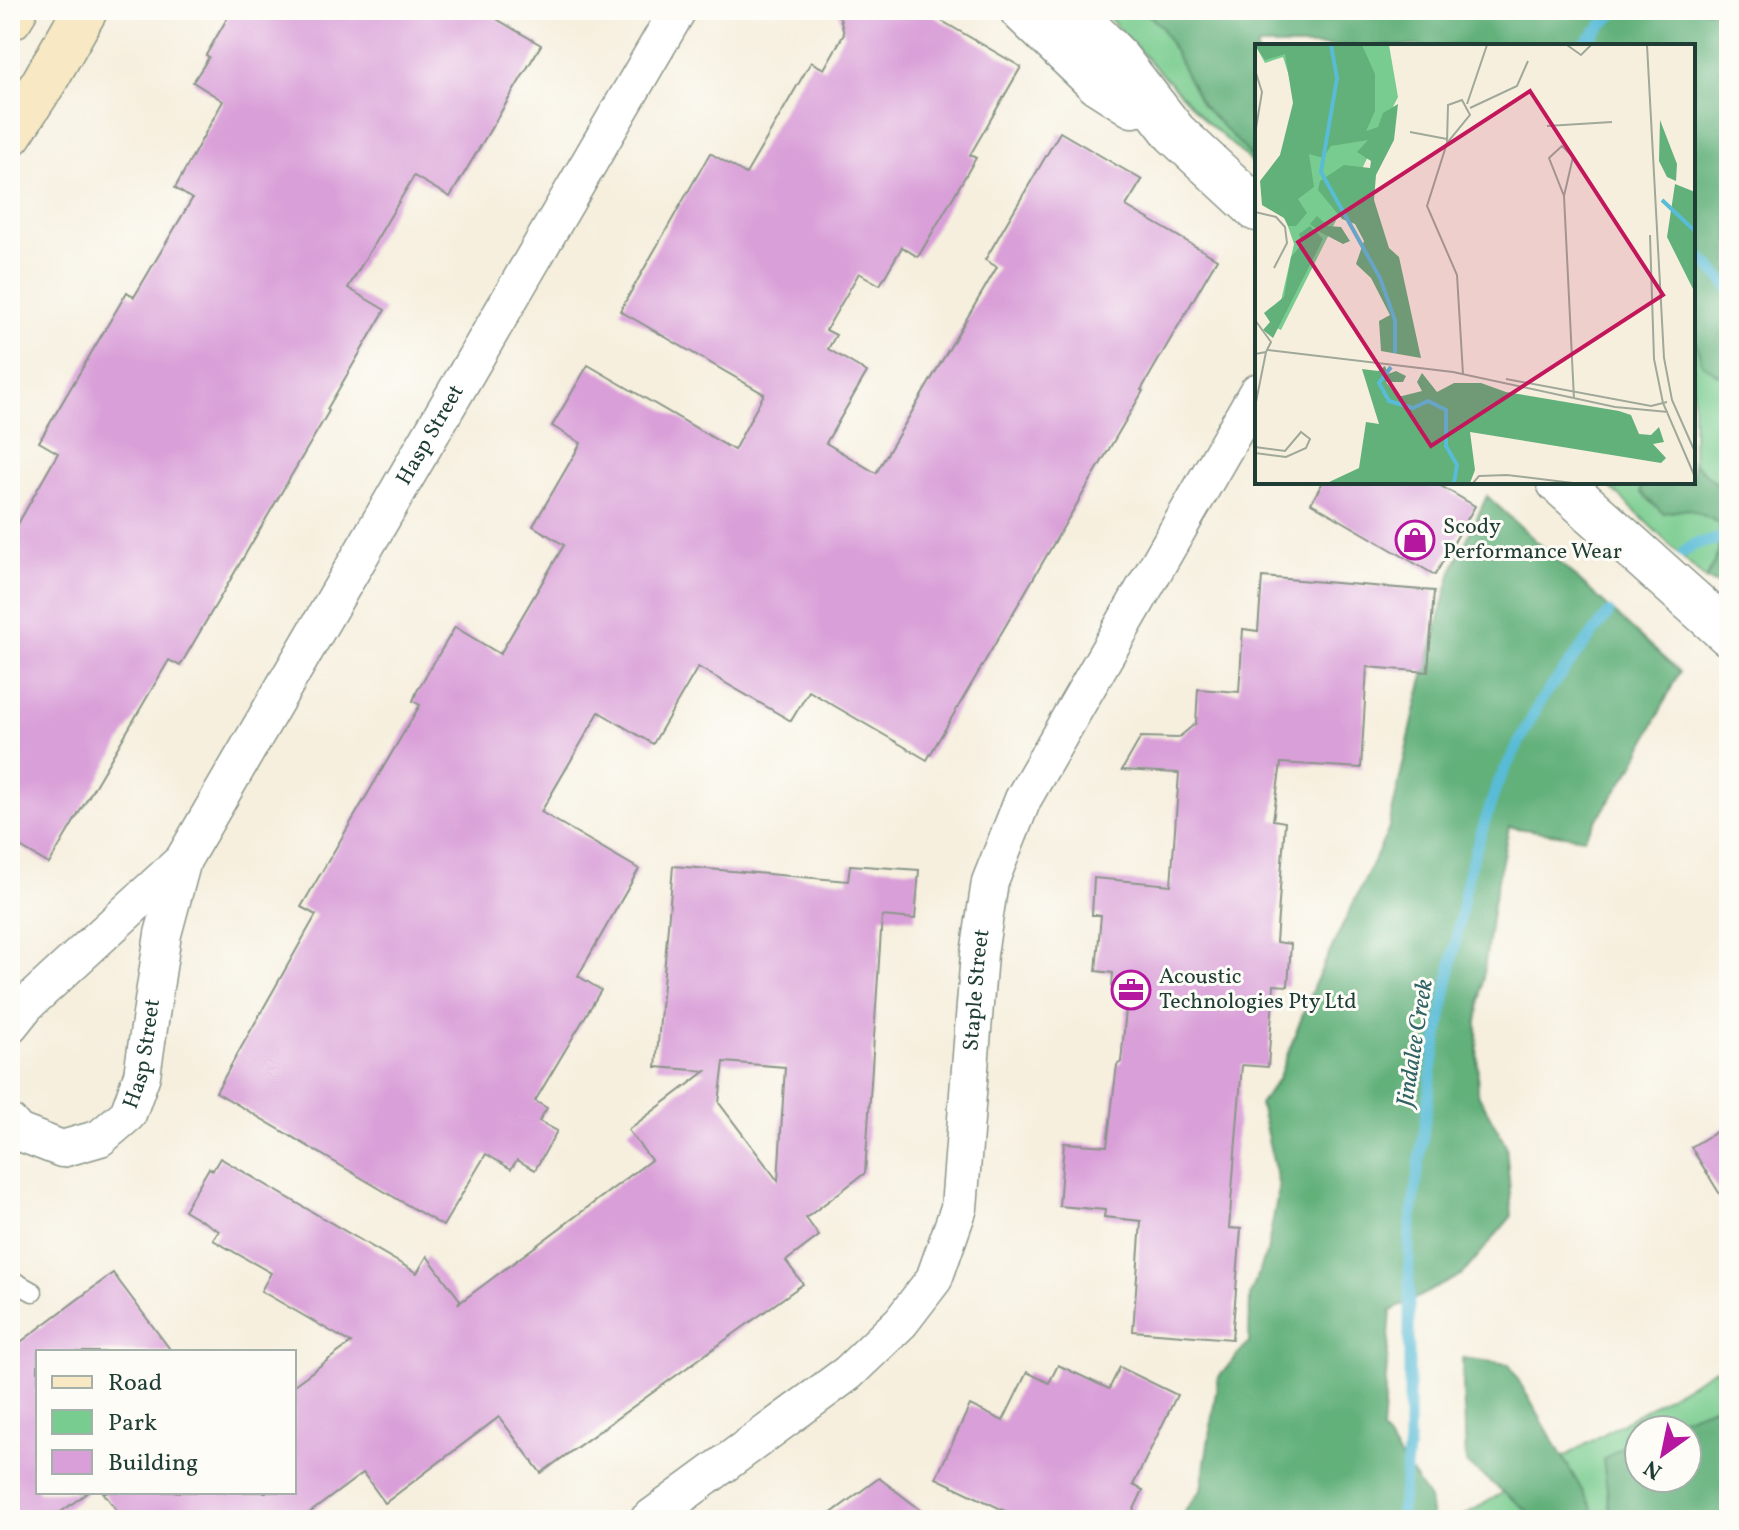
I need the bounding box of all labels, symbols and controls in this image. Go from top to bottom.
inset map [1255,44,1695,484]
street label: Hasp Street [389,379,472,491]
place label: Scody Performance Wear [1443,512,1622,568]
shop icon: Scody Performance Wear [1394,519,1436,561]
street label: Staple Street [956,927,998,1052]
place label: Acoustic Technologies Pty Ltd [1159,962,1357,1018]
office icon: Acoustic Technologies Pty Ltd [1110,969,1152,1011]
water label: Jindalee Creek [1389,977,1443,1111]
street label: Hasp Street [116,997,169,1113]
legend [36,1350,296,1494]
text: Road [108,1367,162,1401]
text: Park [108,1407,157,1441]
north arrow [1623,1414,1703,1494]
text: Building [108,1447,198,1481]
text: N [1638,1451,1669,1486]

